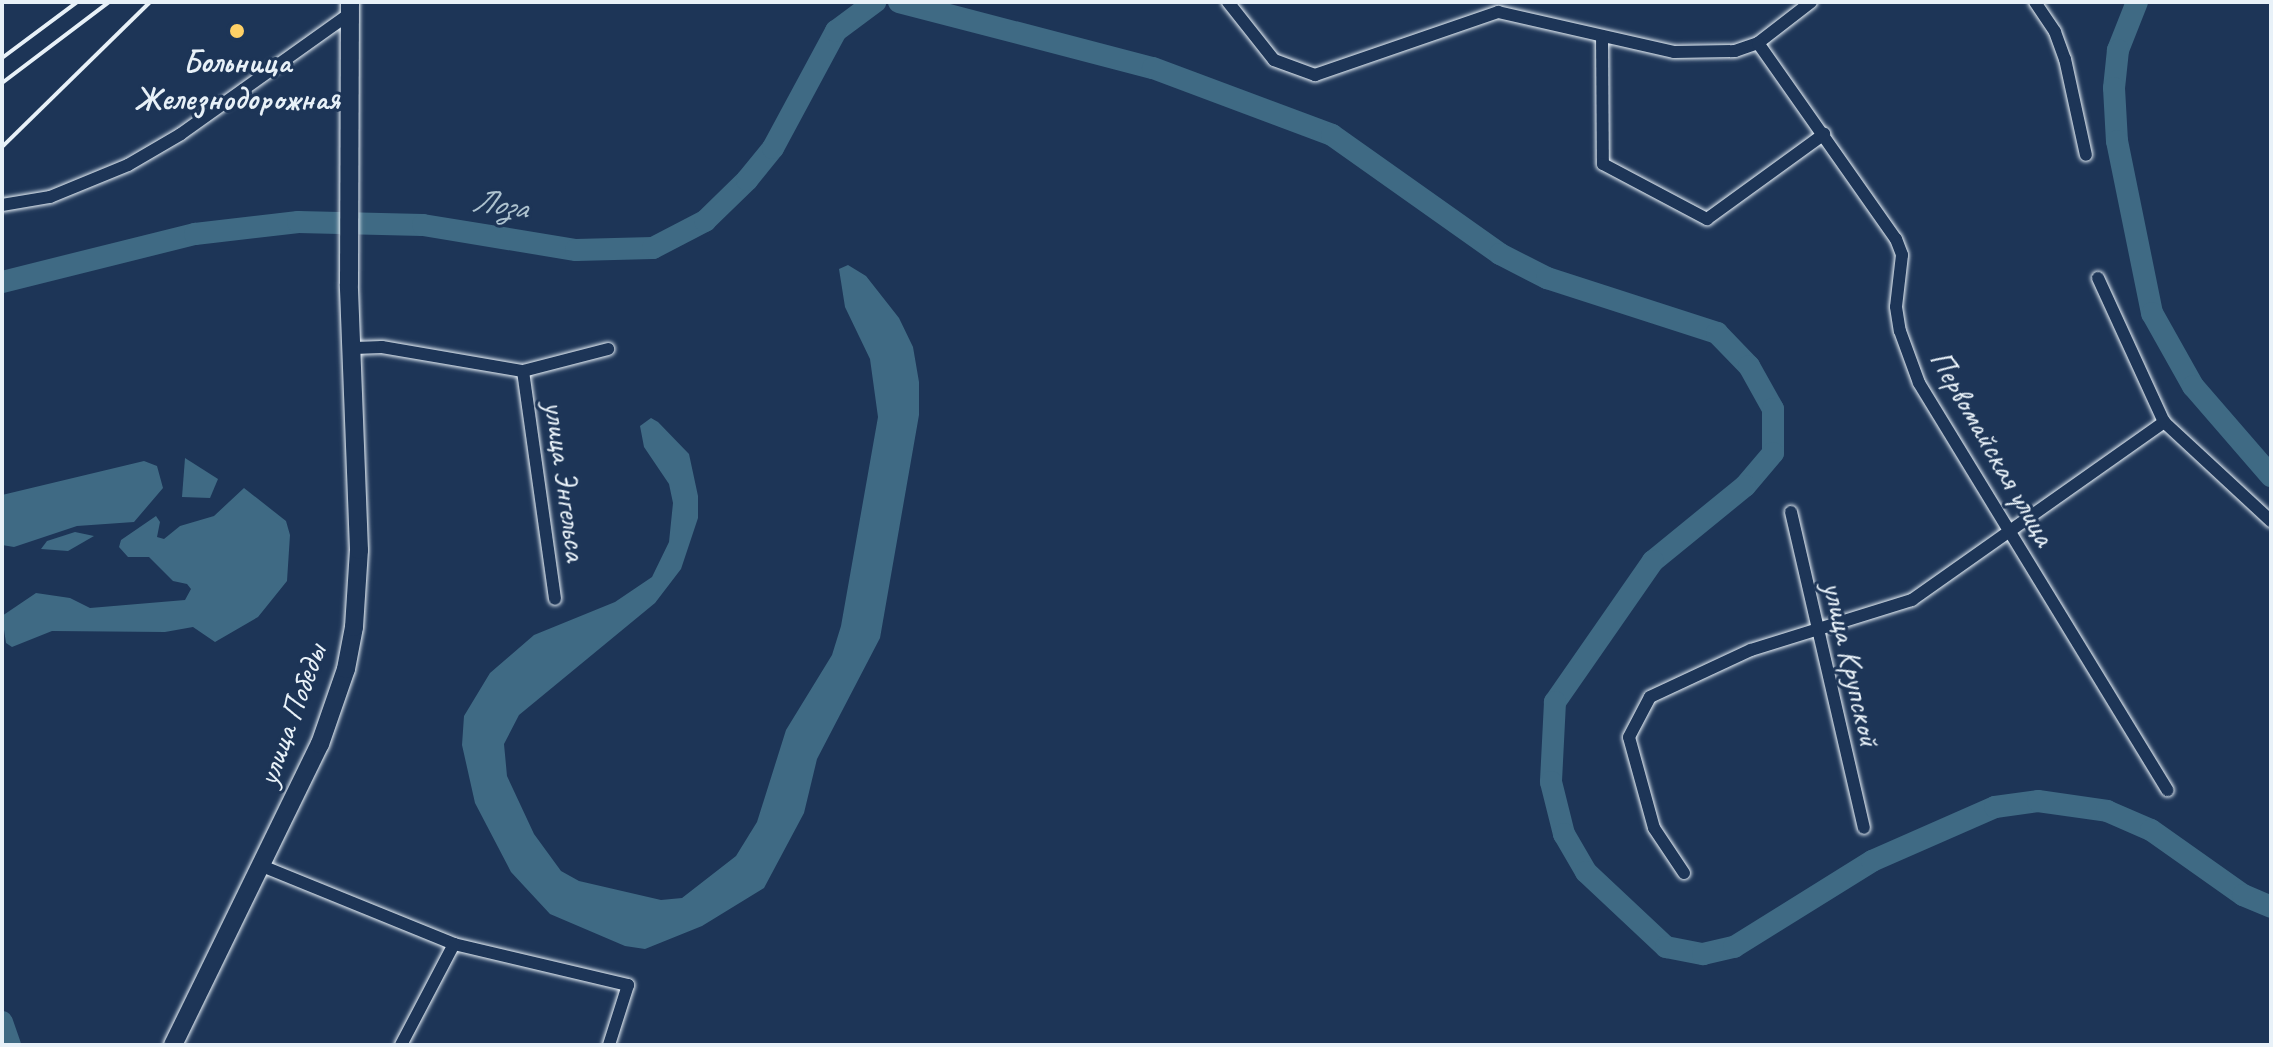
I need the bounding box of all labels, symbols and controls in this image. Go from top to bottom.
marker: Больница Железнодорожная [228,22,246,40]
place label: Больница Железнодорожная [134,44,340,119]
water label: Лоза [470,179,530,227]
street label: Первомайская улица [1920,342,2064,554]
street label: улица Энгельса [535,398,595,564]
street label: улица Крупской [1813,577,1889,751]
street label: улица Победы [249,639,335,791]

